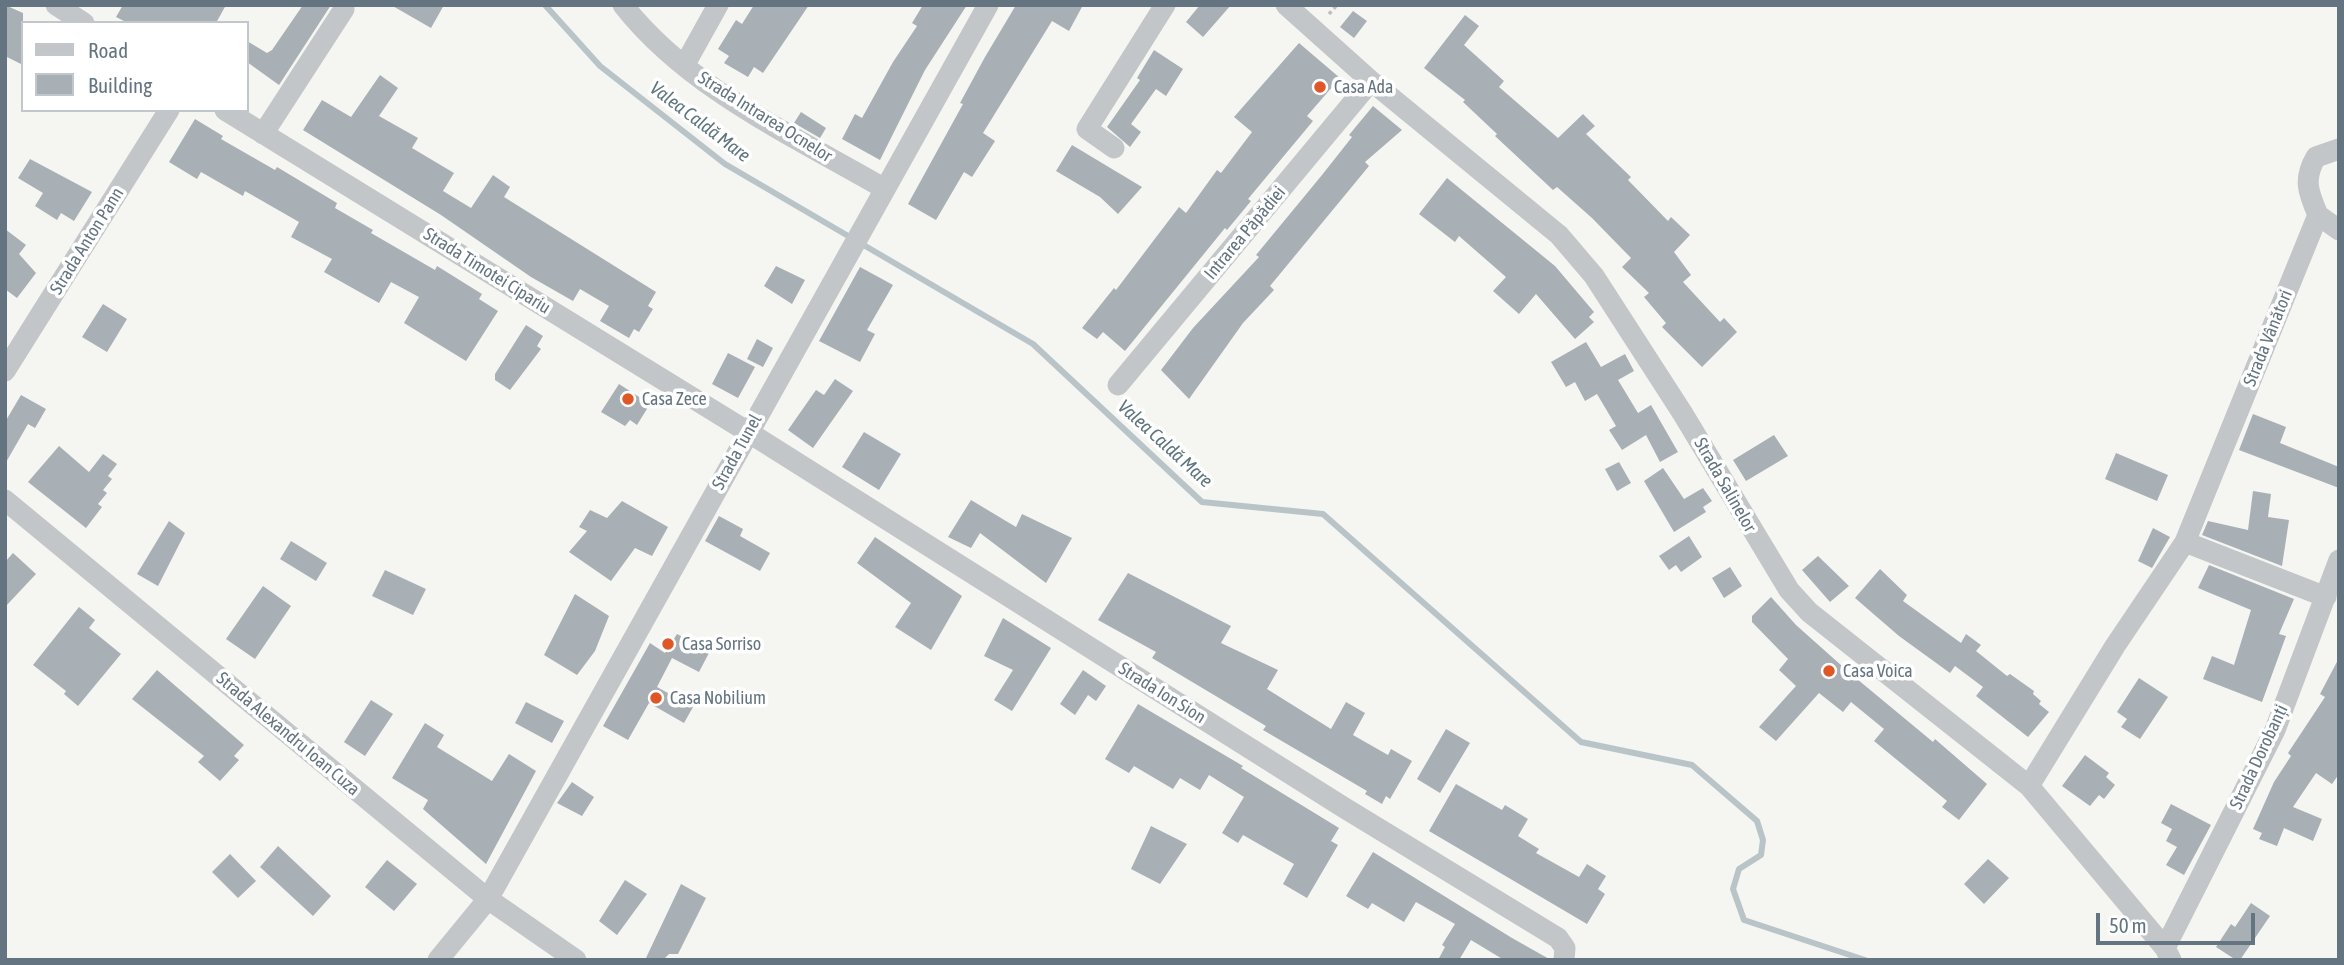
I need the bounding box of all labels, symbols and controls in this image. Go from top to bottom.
legend [21,21,248,112]
text: Road [88,38,128,62]
street label: Strada Intrarea Ocnelor [694,67,836,167]
text: Building [88,73,152,97]
place label: Casa Ada [1334,76,1393,98]
water label: Valea Caldă Mare [645,77,755,167]
marker: Casa Ada [1312,79,1328,95]
street label: Intrarea Păpădiei [1200,182,1290,284]
street label: Strada Anton Pann [46,184,128,298]
street label: Strada Timotei Cipariu [420,223,554,319]
street label: Strada Vânători [2239,287,2297,389]
place label: Casa Zece [642,388,707,410]
marker: Casa Zece [620,391,636,407]
water label: Valea Caldă Mare [1113,395,1217,493]
street label: Strada Tunel [707,411,767,493]
street label: Strada Salinelor [1689,434,1761,536]
place label: Casa Sorriso [682,633,761,655]
marker: Casa Sorriso [660,636,676,652]
street label: Strada Ion Sion [1114,658,1210,728]
place label: Casa Voica [1843,660,1913,682]
marker: Casa Voica [1821,663,1837,679]
street label: Strada Alexandru Ioan Cuza [212,668,364,800]
place label: Casa Nobilium [670,687,766,709]
marker: Casa Nobilium [648,690,664,706]
street label: Strada Dorobanți [2225,701,2293,813]
scale bar [2099,898,2258,942]
text: 50 m [2109,913,2147,937]

